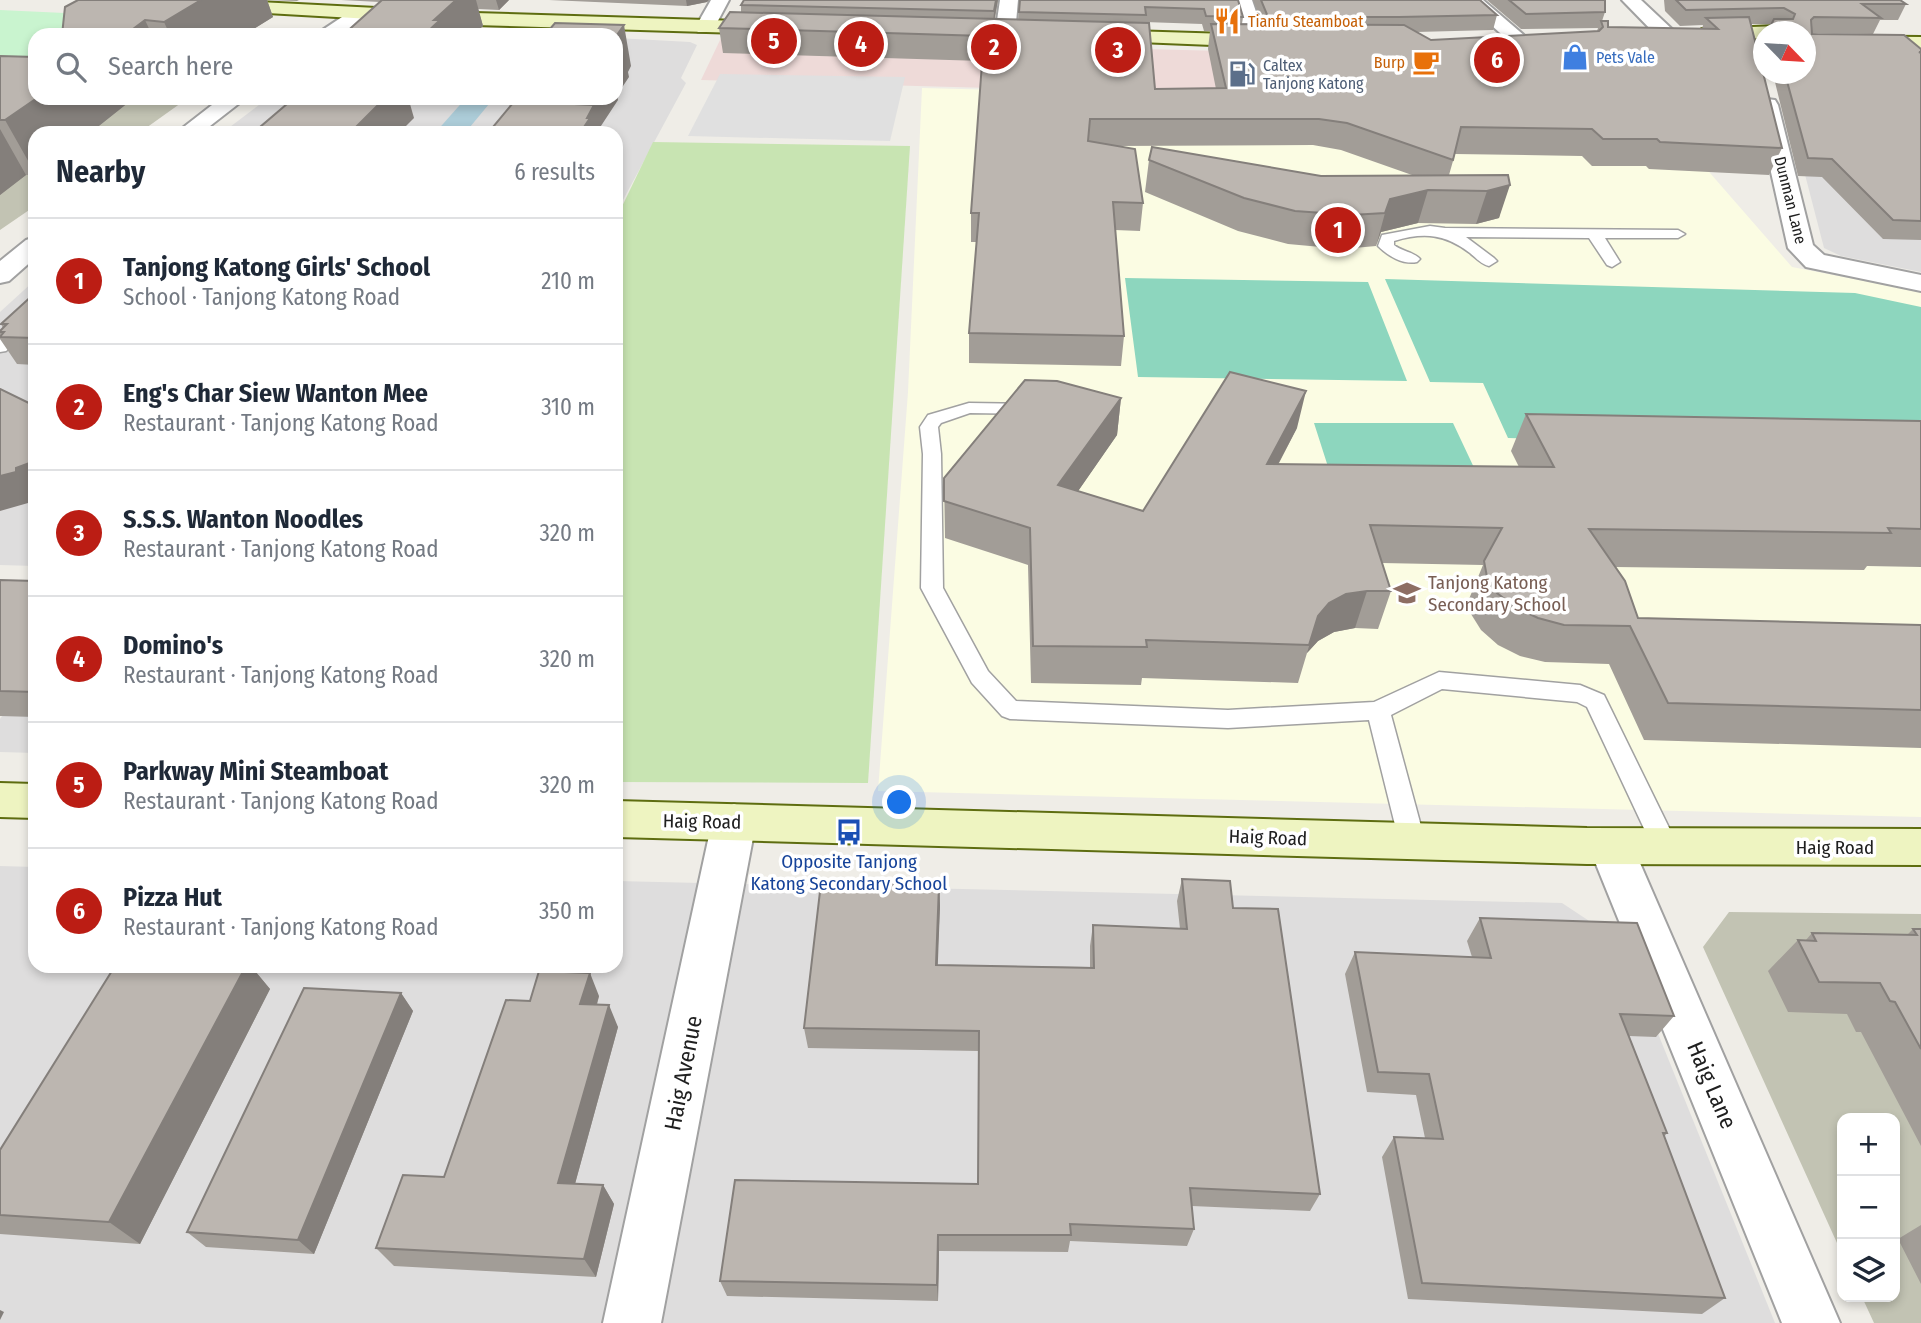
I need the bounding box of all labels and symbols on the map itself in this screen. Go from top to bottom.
restaurant icon: Tianfu Steamboat [1212,6,1242,36]
place label: Tianfu Steamboat [1248,12,1364,31]
pin: 5 [751,15,797,67]
pin: 4 [838,18,884,70]
pin: 2 [971,21,1017,73]
north arrow [1753,21,1816,84]
pin: 3 [1095,24,1141,76]
pin: 6 [1474,34,1520,86]
shop icon: Pets Vale [1560,42,1590,72]
cafe icon: Burp [1411,47,1441,77]
place label: Pets Vale [1596,48,1655,67]
place label: Burp [1374,53,1405,72]
place label: Caltex Tanjong Katong [1263,56,1364,93]
fuel station icon: Caltex Tanjong Katong [1227,59,1257,89]
street label: Dunman Lane [1770,154,1811,246]
pin: 1 [1315,204,1361,256]
place label: Tanjong Katong Secondary School [1428,571,1566,616]
school or university icon: Tanjong Katong Secondary School [1392,578,1422,608]
your location [882,785,916,819]
street label: Haig Road [663,809,741,834]
bus stop icon: Opposite Tanjong Katong Secondary School [834,817,864,847]
street label: Haig Road [1228,825,1308,850]
street label: Haig Road [1796,836,1874,859]
place label: Opposite Tanjong Katong Secondary School [751,850,947,895]
street label: Haig Avenue [658,1013,708,1133]
street label: Haig Lane [1681,1037,1743,1133]

